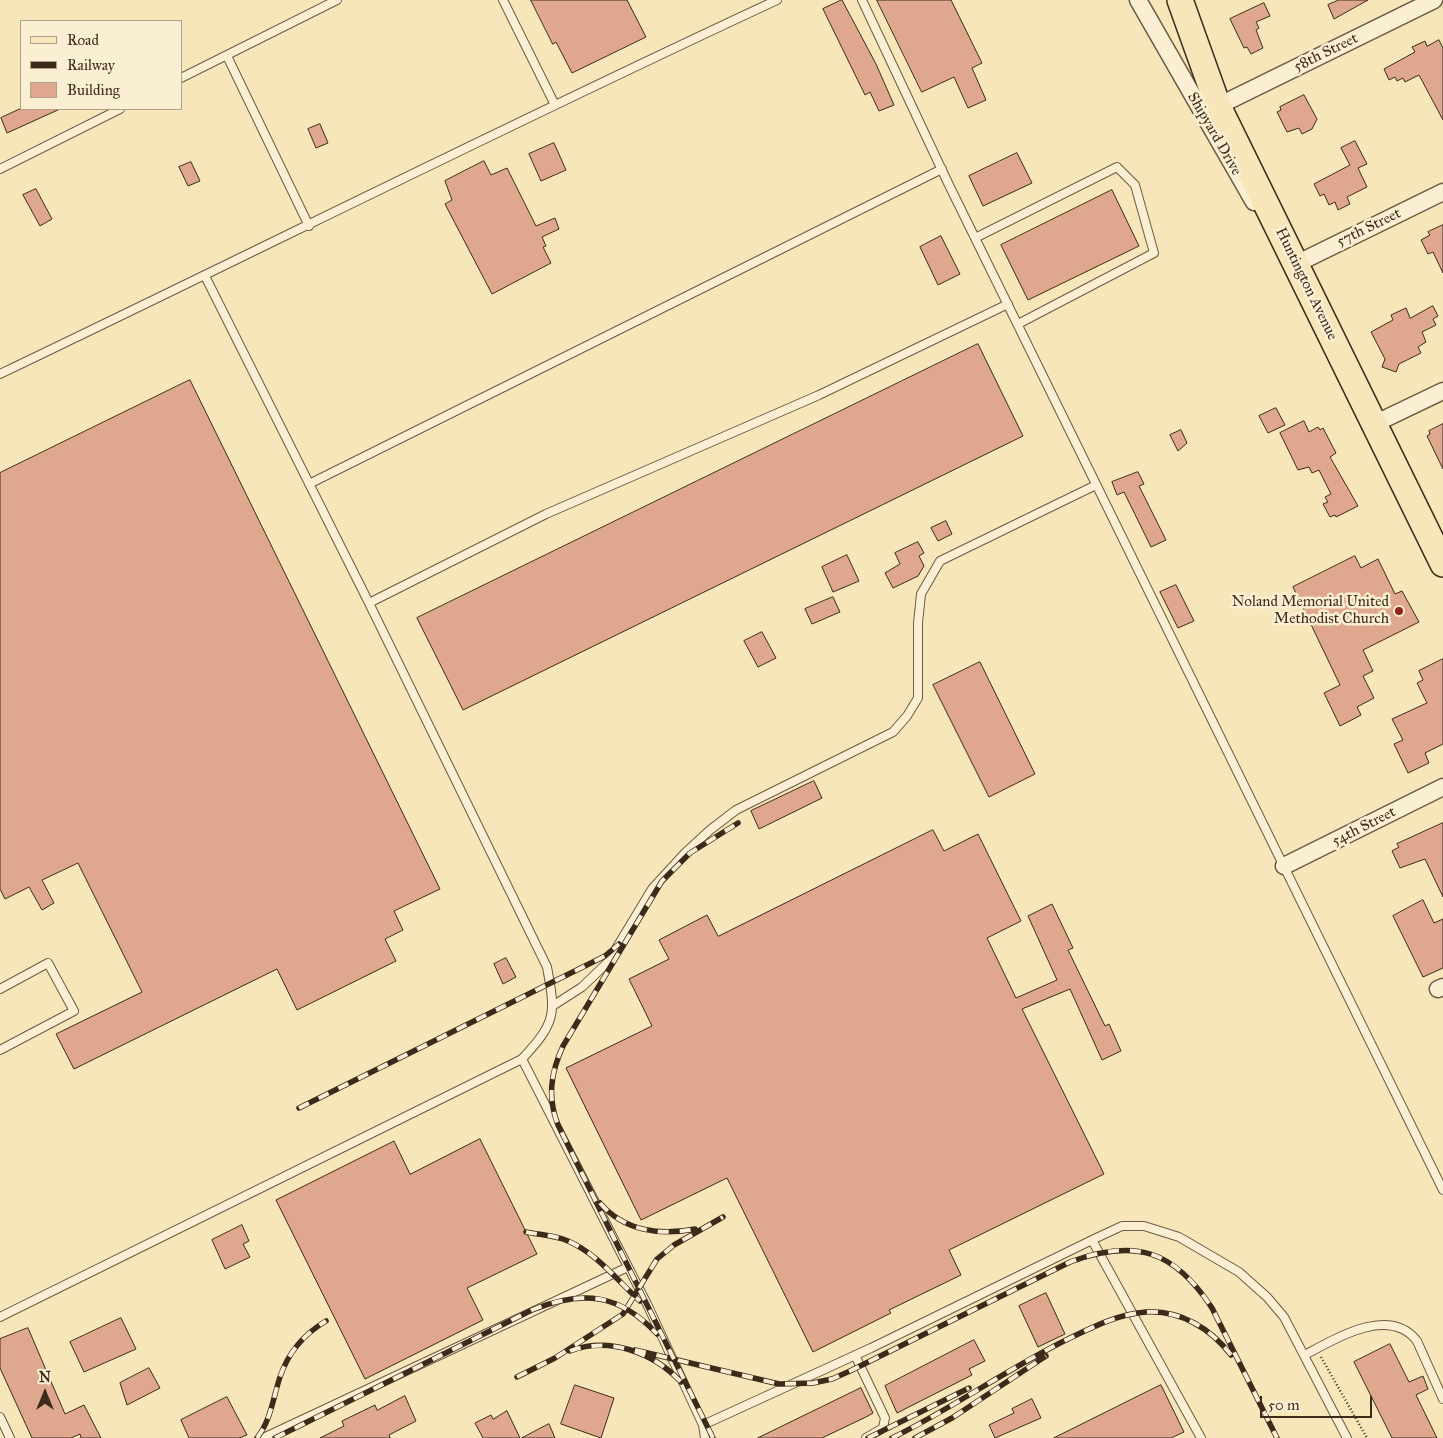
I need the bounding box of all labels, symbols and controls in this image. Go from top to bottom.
legend [20,20,182,110]
street label: 58th Street [1291,30,1361,76]
text: Road [67,31,99,49]
text: Railway [67,56,115,74]
text: Building [67,81,120,99]
street label: Shipyard Drive [1183,89,1245,179]
street label: 57th Street [1334,205,1404,251]
street label: Huntington Avenue [1271,225,1341,343]
place label: Noland Memorial United Methodist Church [1232,593,1389,628]
marker: Noland Memorial United Methodist Church [1393,605,1405,617]
street label: 54th Street [1329,803,1399,851]
north arrow [20,1368,70,1418]
text: N [39,1369,51,1386]
scale bar [1263,1386,1376,1418]
text: 50 m [1268,1396,1300,1414]

